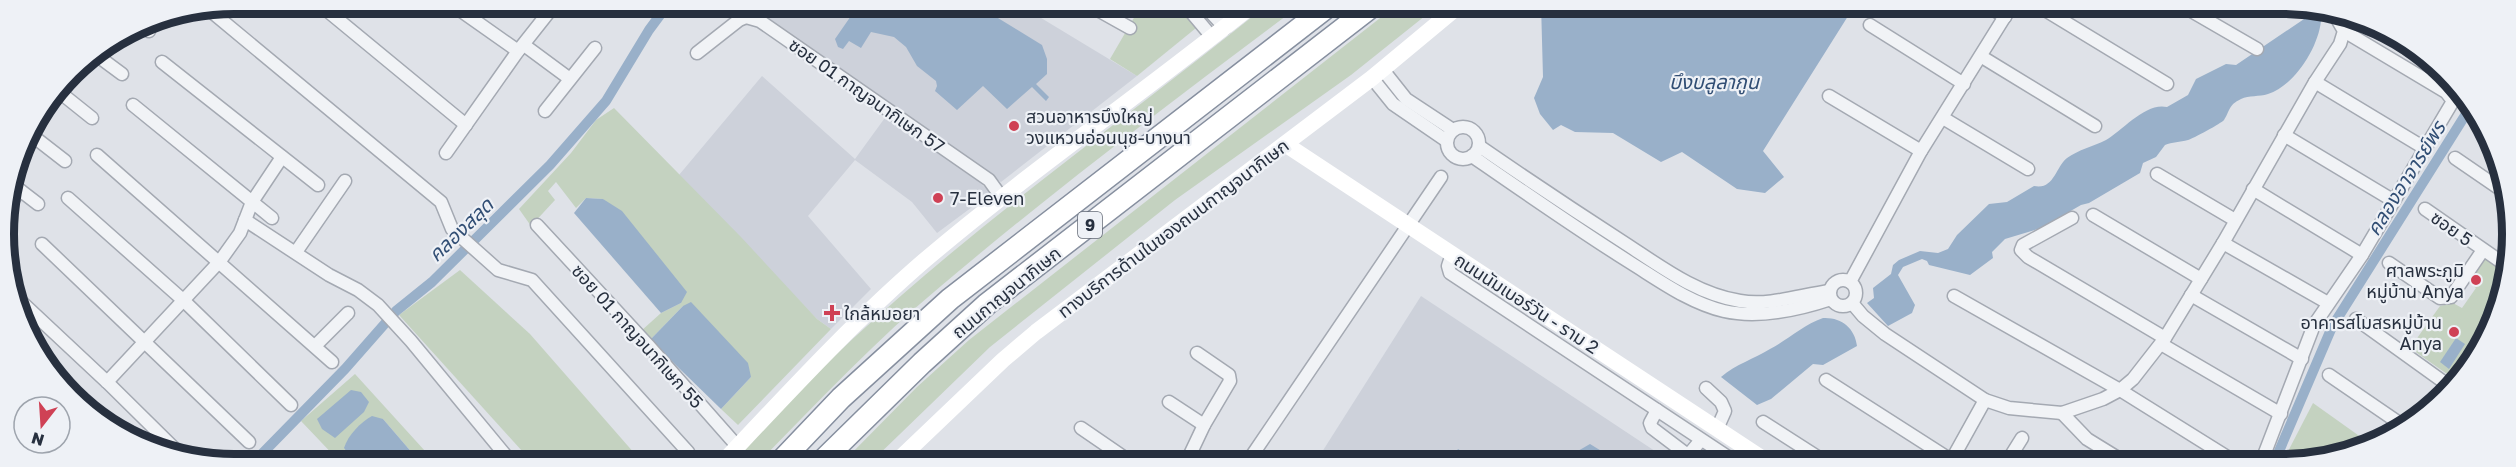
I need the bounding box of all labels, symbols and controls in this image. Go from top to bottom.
street label: ซอย 01 กาญจนากิเษก 57 [785,33,949,157]
water label: บึงบลูลากูน [1669,69,1761,95]
place label: สวนอาหารบึงใหญ่ วงแหวนอ่อนนุช-บางนา [1026,105,1191,149]
water label: คลองอาจารย์พร [2360,116,2450,239]
marker: สวนอาหารบึงใหญ่ วงแหวนอ่อนนุช-บางนา [1007,119,1021,133]
street label: ทางบริการด้านในของถนนกาญจนาภิเษก [1053,134,1293,322]
place label: 7-Eleven [950,187,1024,209]
marker: 7-Eleven [931,191,945,205]
water label: คลองสลุด [422,192,499,267]
street label: ซอย 5 [2427,206,2477,250]
road number: 9 [1078,212,1102,238]
street label: ถนนกาญจนาภิเษก [947,241,1065,343]
street label: ถนนนัมเบอร์วัน - ราม 2 [1451,248,1603,358]
place label: ศาลพระภูมิ หมู่บ้าน Anya [2366,259,2464,304]
street label: ซอย 01 กาญจนากิเษก 55 [568,260,708,412]
marker: ศาลพระภูมิ หมู่บ้าน Anya [2469,273,2483,287]
place label: ใกล้หมอยา [844,302,920,324]
marker: ใกล้หมอยา [825,306,839,320]
place label: อาคารสโมสรหมู่บ้าน Anya [2300,311,2442,354]
marker: อาคารสโมสรหมู่บ้าน Anya [2447,325,2461,339]
north arrow [12,395,72,455]
text: N [29,428,46,451]

